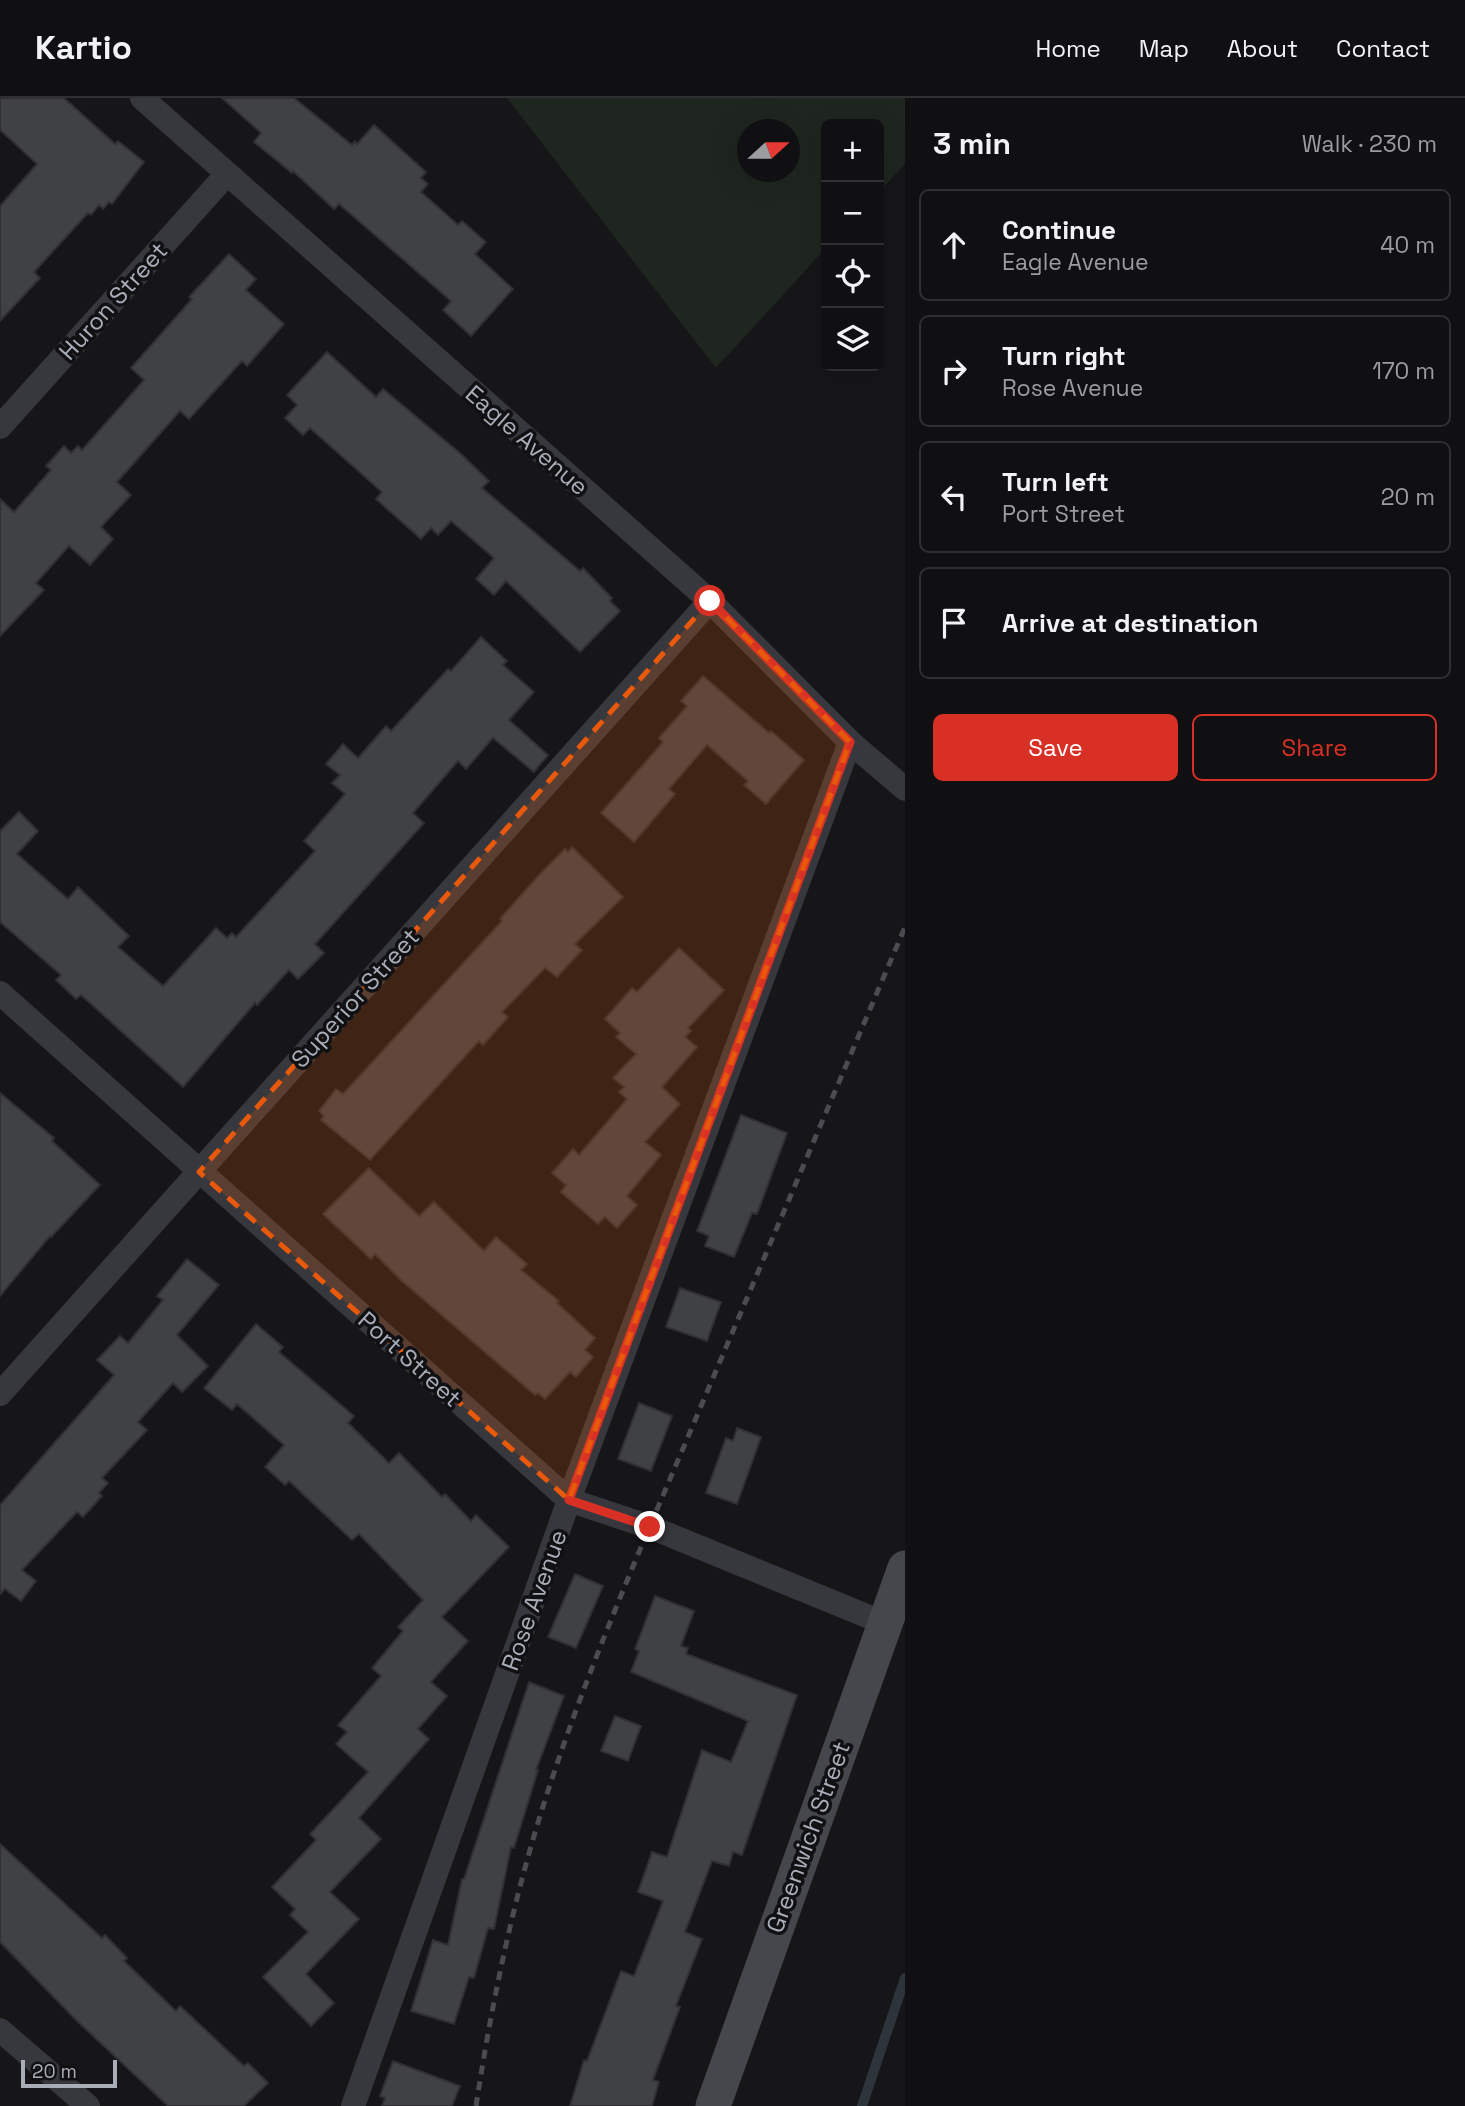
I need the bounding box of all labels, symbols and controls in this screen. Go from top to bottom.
text: Kartio [35,27,132,69]
text: Home [1035,33,1101,64]
text: Map [1139,33,1189,64]
text: About [1227,33,1298,64]
text: Contact [1336,33,1430,64]
north arrow [737,119,800,182]
map controls [821,119,884,371]
button: + [821,119,884,182]
text: 3 min [933,124,1011,163]
text: Walk · 230 m [1302,129,1437,159]
button: − [821,182,884,245]
text: Continue [1002,213,1116,247]
icon: ahead [935,226,973,264]
text: 40 m [1380,230,1435,260]
street label: Huron Street [52,236,174,366]
button: locate [821,245,884,308]
text: Eagle Avenue [1002,247,1149,277]
button: layers [821,308,884,371]
text: Turn right [1002,339,1126,373]
icon: right [935,352,973,390]
text: 170 m [1372,356,1435,386]
text: Rose Avenue [1002,373,1143,403]
street label: Eagle Avenue [459,378,595,502]
text: Turn left [1002,465,1109,499]
icon: left [935,478,973,516]
text: 20 m [1381,482,1435,512]
text: Port Street [1002,499,1125,529]
route start [694,585,725,616]
icon: arrive [935,604,973,642]
text: Arrive at destination [1002,606,1259,640]
button: Save [933,714,1178,781]
button: Share [1192,714,1437,781]
street label: Superior Street [284,922,426,1074]
street label: Port Street [352,1305,468,1413]
route end [634,1511,665,1542]
street label: Rose Avenue [494,1525,574,1675]
street label: Greenwich Street [759,1737,857,1937]
scale bar [21,2057,117,2089]
text: 20 m [32,2059,77,2084]

